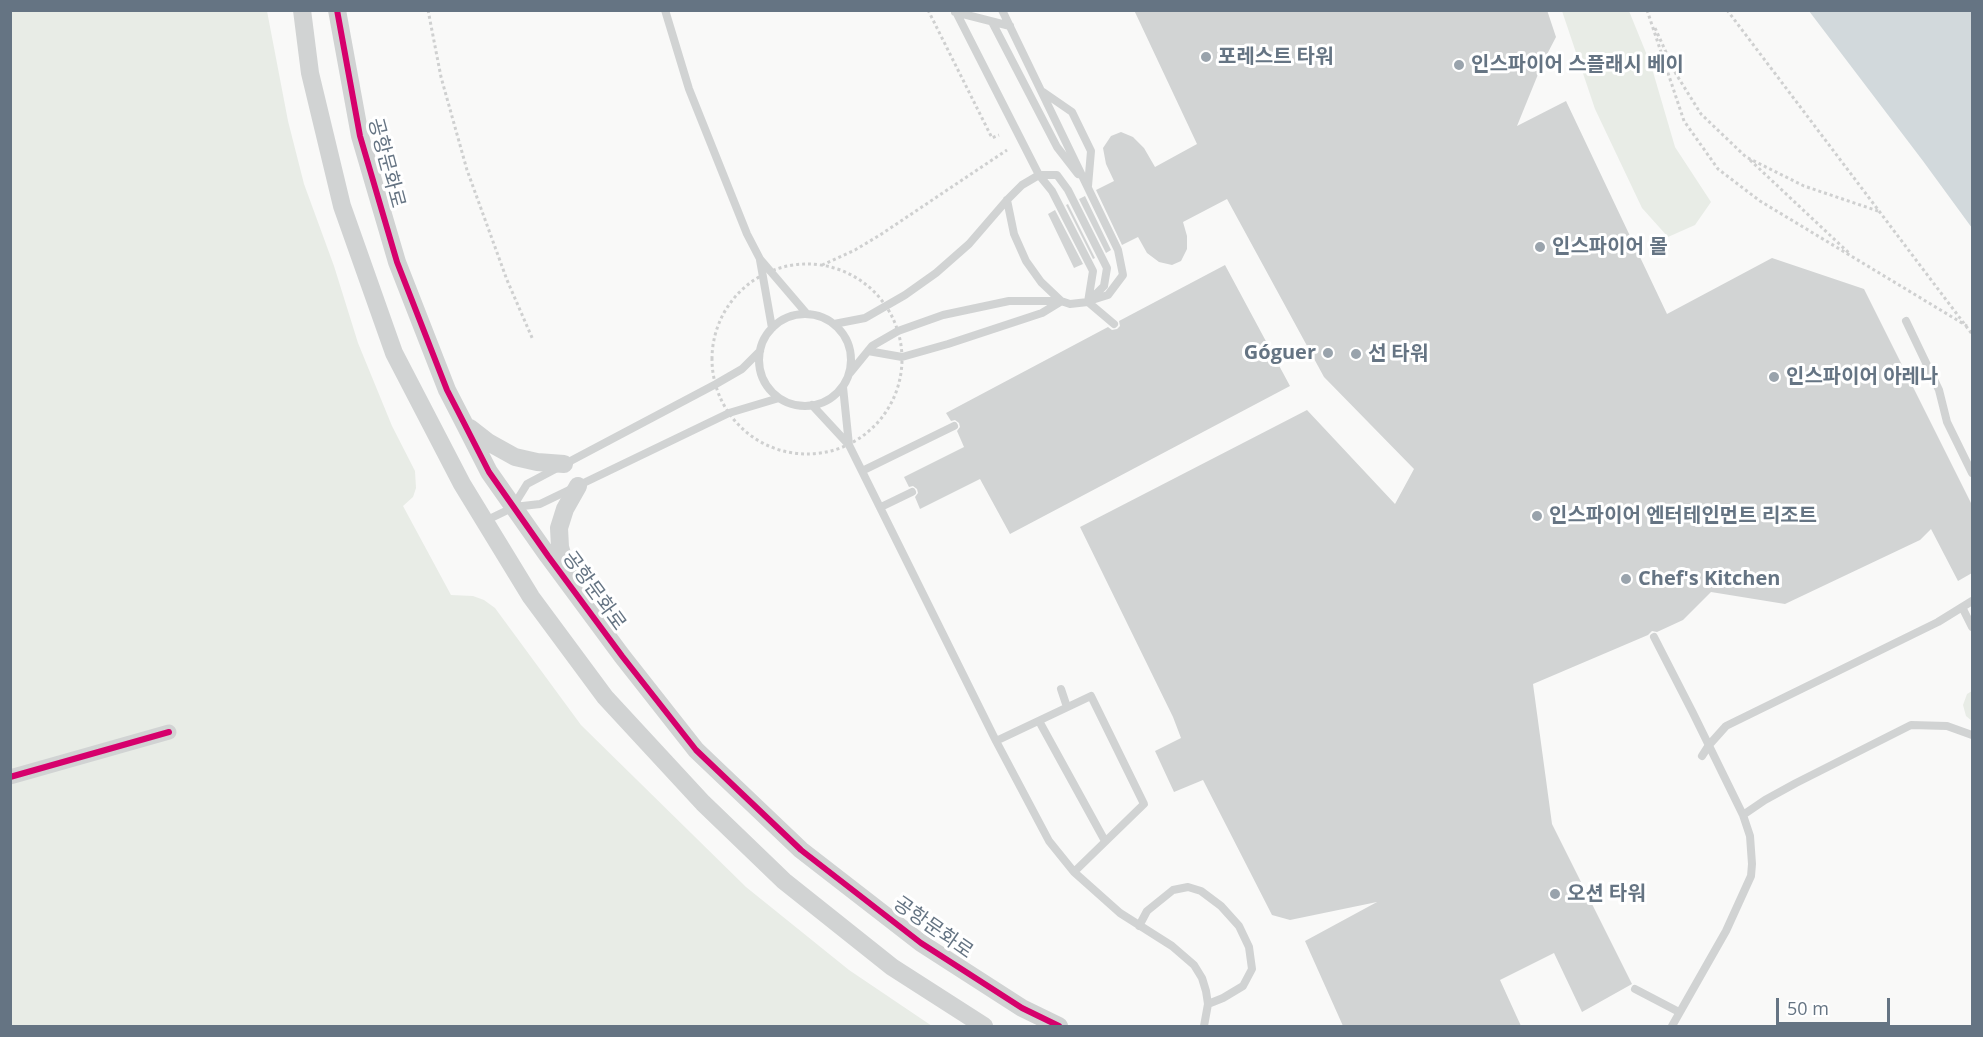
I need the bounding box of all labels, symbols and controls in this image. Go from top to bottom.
place label: 포레스트 타워 [1218,45,1334,69]
marker: 포레스트 타워 [1199,50,1213,64]
place label: 인스파이어 스플래시 베이 [1471,53,1684,77]
marker: 인스파이어 스플래시 베이 [1452,58,1466,72]
street label: 공항문화로 [363,115,409,211]
place label: 인스파이어 몰 [1552,235,1668,259]
marker: 인스파이어 몰 [1533,240,1547,254]
place label: Góguer [1244,341,1316,365]
place label: 선 타워 [1368,342,1428,366]
marker: Góguer [1321,346,1335,360]
marker: 선 타워 [1349,347,1363,361]
place label: 인스파이어 아레나 [1786,365,1938,389]
marker: 인스파이어 아레나 [1767,370,1781,384]
place label: 인스파이어 엔터테인먼트 리조트 [1549,504,1817,528]
marker: 인스파이어 엔터테인먼트 리조트 [1530,509,1544,523]
street label: 공항문화로 [557,547,631,635]
place label: Chef's Kitchen [1638,567,1780,591]
marker: Chef's Kitchen [1619,572,1633,586]
place label: 오션 타워 [1567,882,1646,906]
marker: 오션 타워 [1548,887,1562,901]
street label: 공항문화로 [888,892,978,964]
scale bar [1779,986,1893,1024]
text: 50 m [1787,996,1829,1020]

